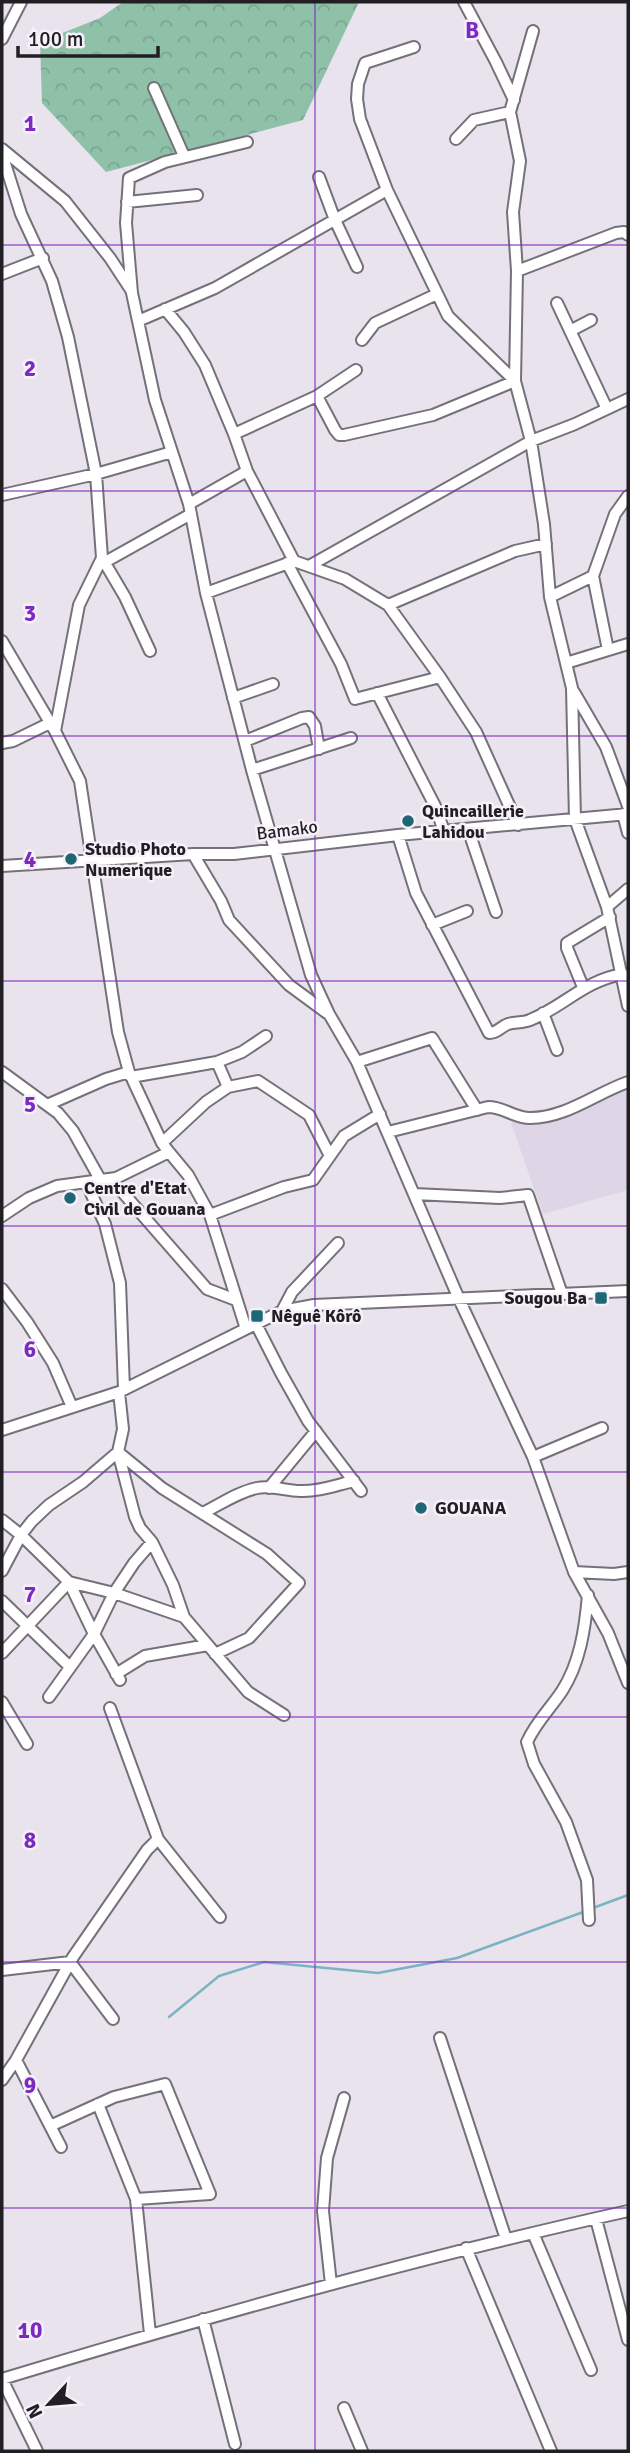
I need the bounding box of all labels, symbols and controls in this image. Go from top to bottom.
scale bar [18,14,158,58]
text: B [465,16,479,45]
text: 100 m [28,26,83,52]
text: 1 [24,109,36,138]
text: 2 [24,354,36,383]
text: 3 [24,599,36,628]
place label: Quincaillerie Lahidou [422,800,524,843]
marker: Quincaillerie Lahidou [400,813,416,829]
street label: Bamako [255,815,319,845]
place label: Studio Photo Numerique [85,838,186,881]
text: 4 [24,845,36,874]
marker: Studio Photo Numerique [63,851,79,867]
text: 5 [24,1090,36,1119]
place label: Centre d'Etat Civil de Gouana [84,1177,205,1220]
marker: Centre d'Etat Civil de Gouana [62,1190,78,1206]
place label: Sougou Ba [505,1287,587,1309]
marker: Sougou Ba [593,1290,609,1306]
place label: Nêguê Kôrô [271,1305,361,1327]
marker: Nêguê Kôrô [249,1308,265,1324]
text: 6 [24,1335,36,1364]
place label: GOUANA [435,1497,507,1519]
marker: GOUANA [413,1500,429,1516]
text: 7 [24,1580,36,1609]
text: 8 [24,1826,36,1855]
text: 9 [24,2071,36,2100]
text: 10 [18,2316,42,2345]
north arrow [14,2369,84,2439]
text: N [21,2400,48,2422]

